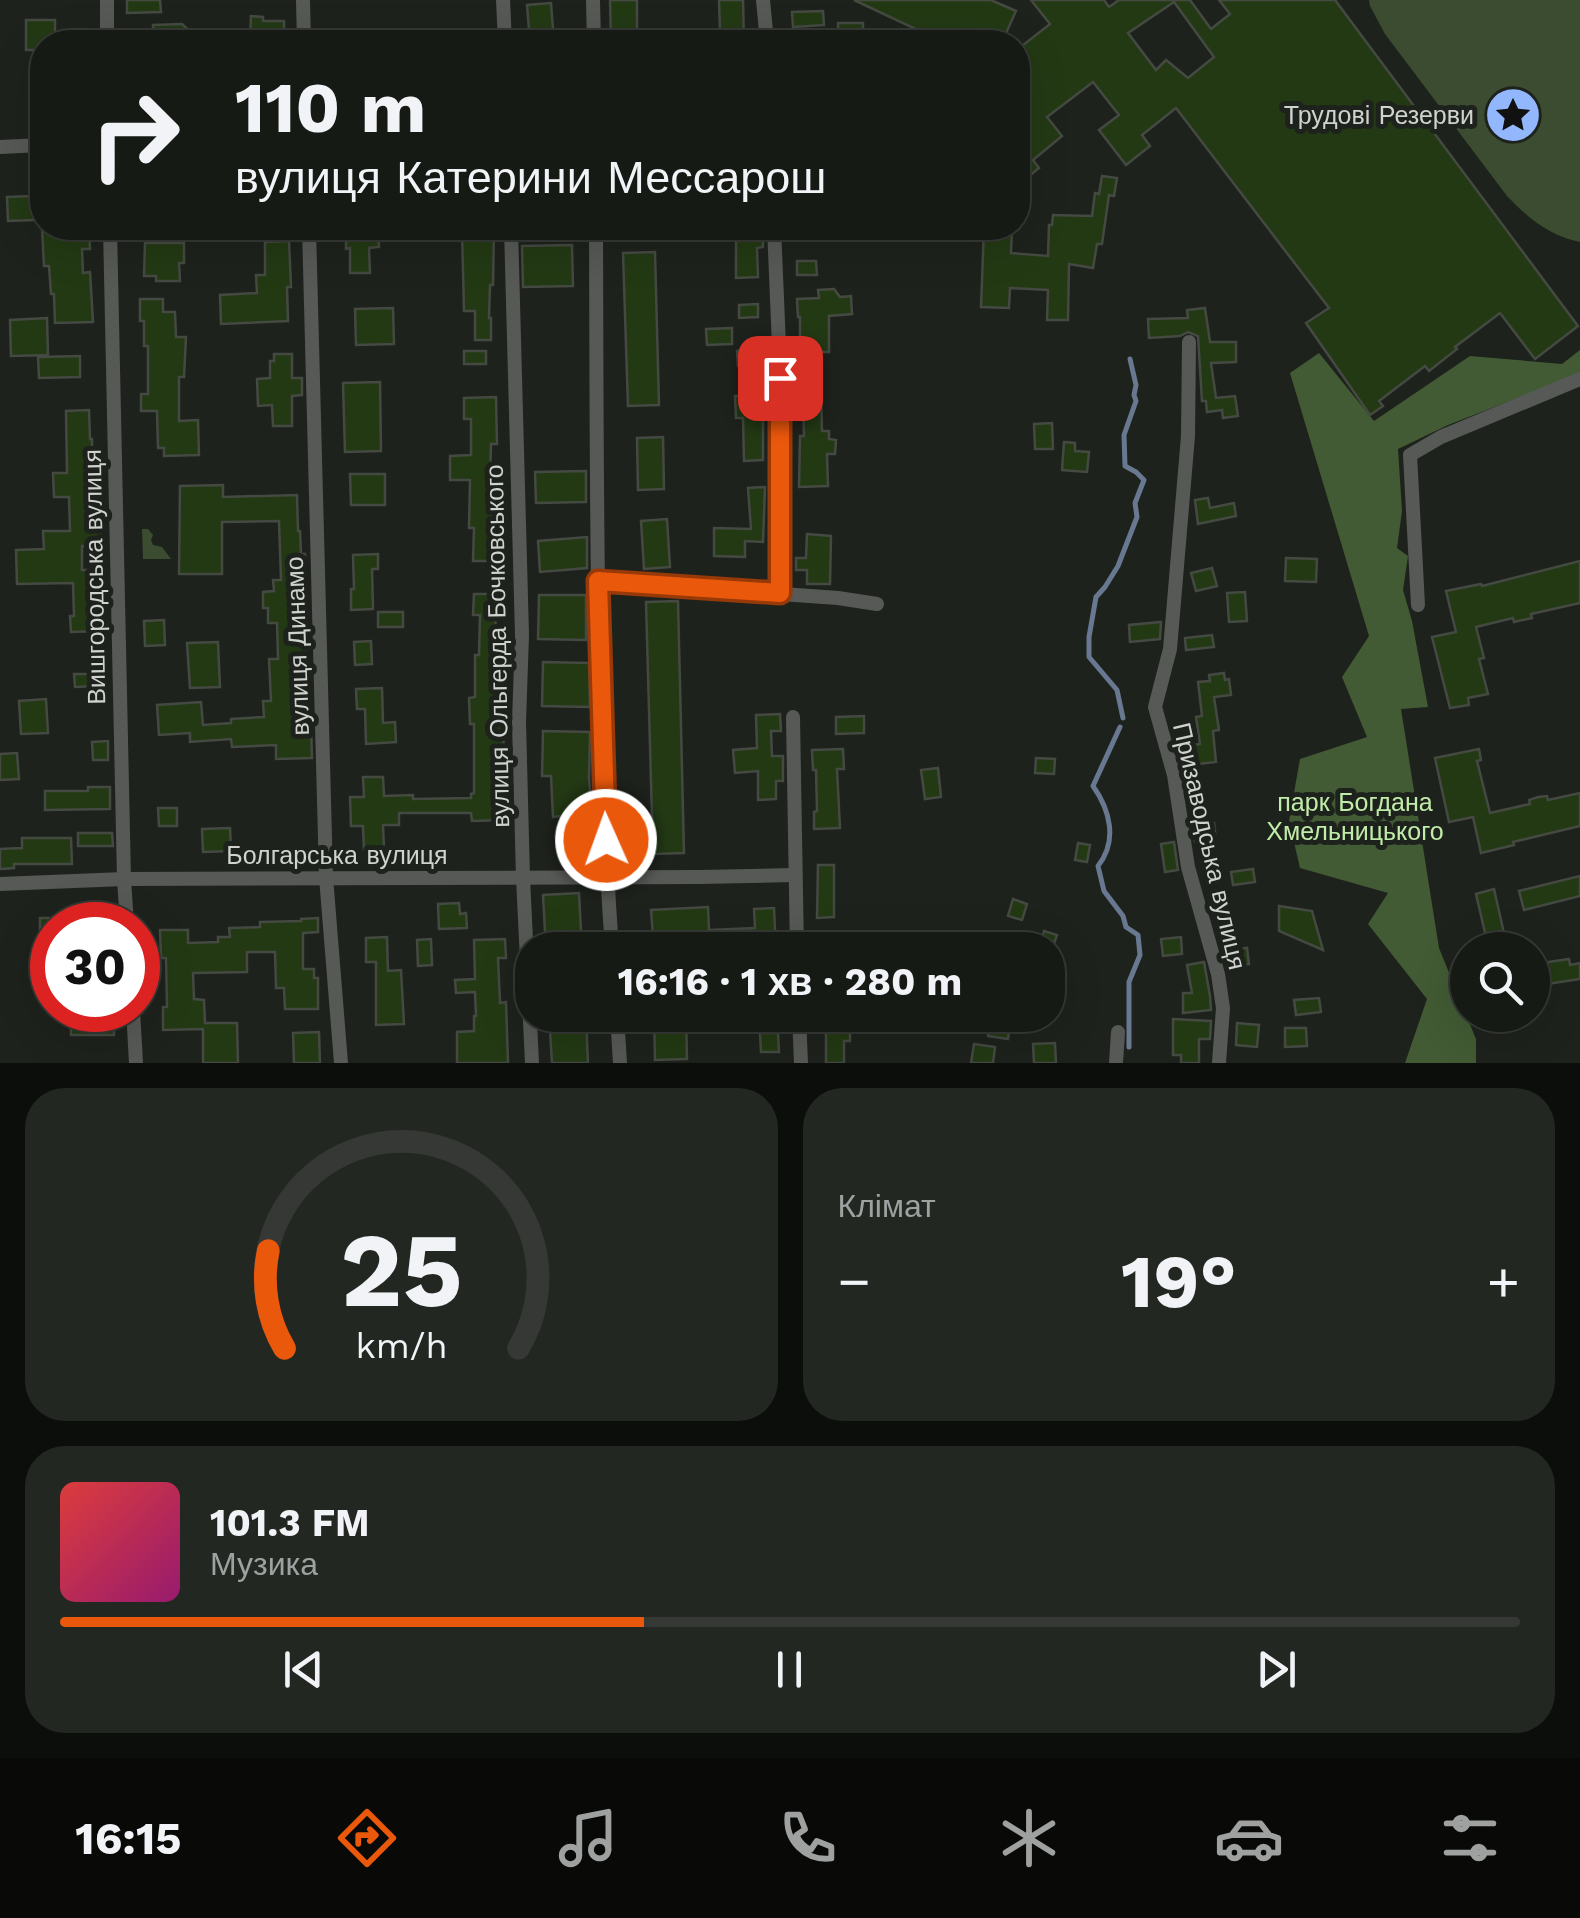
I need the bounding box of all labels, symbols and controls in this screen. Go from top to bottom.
text: 110 m [235,67,426,149]
icon: right [70,70,200,200]
place icon: Трудові Резерви [1483,85,1543,145]
place label: Трудові Резерви [1284,101,1474,130]
text: вулиця Катерини Мессарош [235,151,826,204]
pin [738,336,823,421]
icon: arrive [753,351,808,406]
street label: Вишгородська вулиця [78,449,111,705]
street label: вулиця Ольгерда Бочковського [480,464,515,828]
street label: вулиця Динамо [280,556,315,736]
street label: Призаводська вулиця [1167,720,1252,972]
position arrow [554,788,658,892]
park label: парк Богдана Хмельницького [1266,788,1444,846]
street label: Болгарська вулиця [226,841,448,870]
speed limit sign: 30 [30,902,160,1032]
map controls [1450,932,1550,1032]
button: search [1450,932,1550,1032]
text: 16:16 · 1 хв · 280 m [618,960,962,1004]
text: Клімат [838,1187,936,1225]
text: 25 [340,1209,463,1331]
text: 19° [1121,1237,1237,1325]
text: − [838,1249,871,1313]
text: + [1487,1249,1520,1313]
text: km/h [355,1325,447,1367]
text: 101.3 FM [210,1501,370,1545]
text: Музика [210,1545,318,1583]
icon: previous [276,1642,331,1697]
icon: pause [762,1642,817,1697]
icon: next [1249,1642,1304,1697]
icon: directions [332,1803,402,1873]
icon: music [553,1803,623,1873]
icon: phone [773,1803,843,1873]
icon: climate [994,1803,1064,1873]
icon: car [1214,1803,1284,1873]
icon: filters [1435,1803,1505,1873]
text: 16:15 [75,1812,182,1865]

